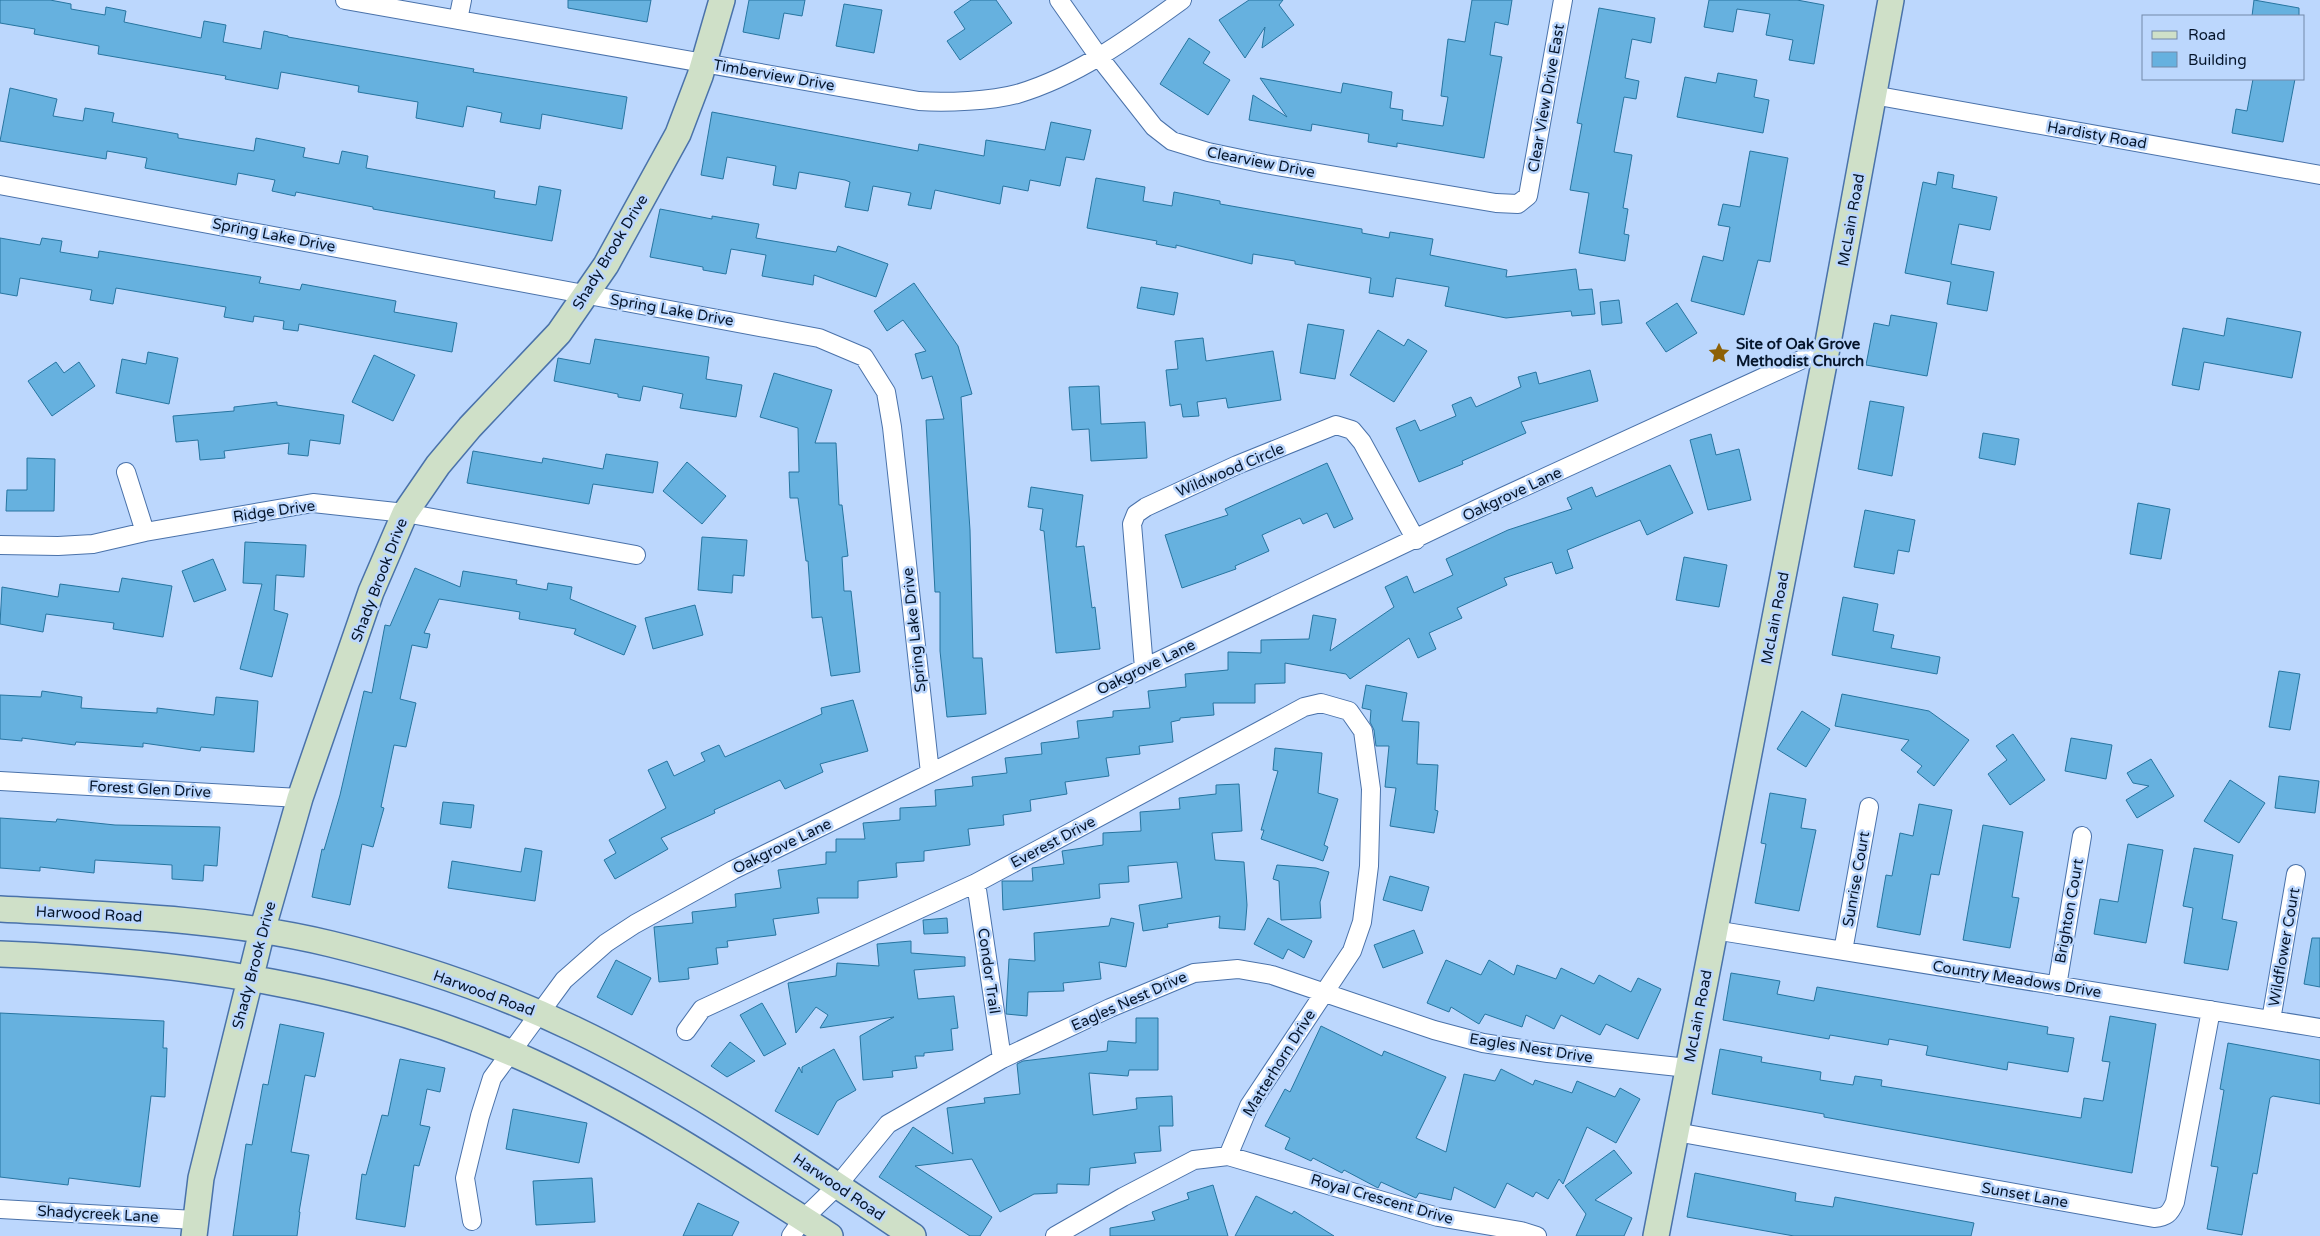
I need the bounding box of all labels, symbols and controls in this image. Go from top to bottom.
legend [2142,15,2305,80]
street label: Clear View Drive East [1524,22,1568,174]
text: Road [2188,26,2226,44]
text: Building [2188,51,2247,69]
street label: Timberview Drive [712,55,836,95]
street label: Hardisty Road [2046,117,2148,153]
street label: Clearview Drive [1205,143,1317,181]
street label: McLain Road [1834,172,1868,268]
street label: Shady Brook Drive [569,191,651,313]
street label: Spring Lake Drive [211,214,337,256]
street label: Spring Lake Drive [609,290,735,330]
place label: Site of Oak Grove Methodist Church [1736,335,1864,370]
place icon: Site of Oak Grove Methodist Church [1706,340,1732,366]
street label: Wildwood Circle [1173,439,1287,501]
street label: Oakgrove Lane [1460,463,1564,525]
street label: Ridge Drive [232,496,316,526]
street label: Shady Brook Drive [347,516,411,644]
street label: Spring Lake Drive [899,567,929,693]
street label: McLain Road [1757,570,1793,666]
street label: Oakgrove Lane [1094,635,1198,699]
street label: Forest Glen Drive [89,777,211,801]
street label: Everest Drive [1008,812,1098,872]
street label: Oakgrove Lane [730,814,834,878]
street label: Sunrise Court [1839,830,1873,928]
street label: Brighton Court [2051,857,2087,965]
street label: Wildflower Court [2265,886,2303,1008]
street label: Shady Brook Drive [228,899,280,1031]
street label: Harwood Road [35,902,143,926]
street label: Condor Trail [974,927,1004,1015]
street label: Country Meadows Drive [1931,957,2103,1001]
street label: Harwood Road [431,966,537,1020]
street label: Eagles Nest Drive [1068,967,1190,1035]
street label: McLain Road [1680,968,1716,1064]
street label: Matterhorn Drive [1239,1006,1319,1120]
street label: Eagles Nest Drive [1468,1029,1594,1067]
street label: Harwood Road [790,1150,888,1224]
street label: Royal Crescent Drive [1309,1170,1455,1228]
street label: Sunset Lane [1980,1179,2070,1211]
street label: Shadycreek Lane [37,1202,159,1226]

